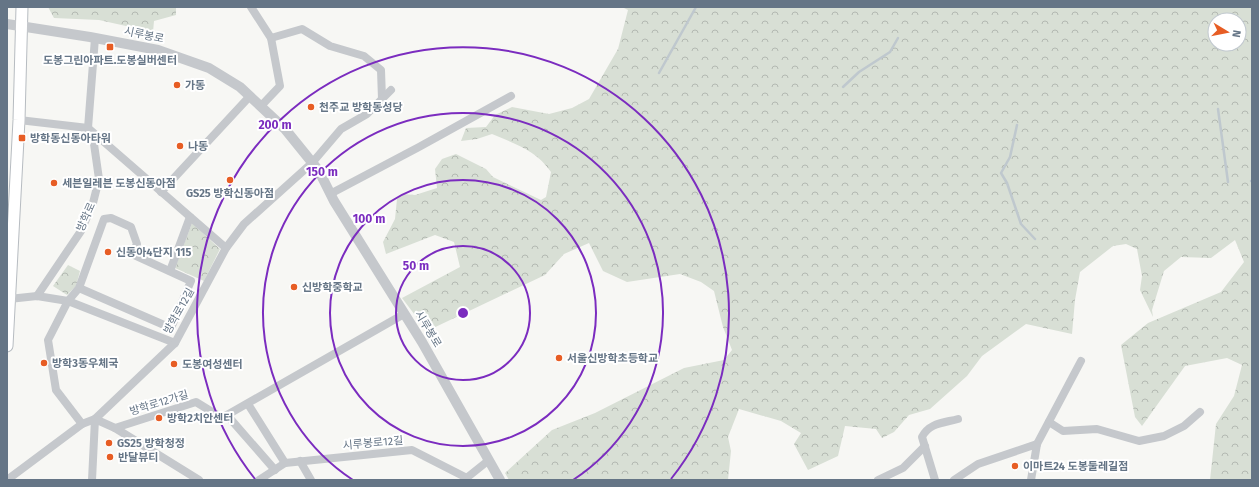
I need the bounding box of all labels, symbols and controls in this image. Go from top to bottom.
north arrow [1207,12,1247,52]
street label: 시루봉로 [123,24,165,46]
text: N [1229,29,1243,38]
marker: 도봉그린아파트.도봉실버센터 [105,42,115,52]
place label: 도봉그린아파트.도봉실버센터 [43,54,177,67]
place label: 가동 [185,79,205,92]
marker: 가동 [172,80,182,90]
place label: 천주교 방학동성당 [319,101,403,114]
marker: 천주교 방학동성당 [306,102,316,112]
text: 200 m [258,118,292,132]
place label: 방학동신동아타워 [30,132,111,145]
marker: 방학동신동아타워 [17,133,27,143]
place label: 나동 [188,140,208,153]
marker: 나동 [175,141,185,151]
text: 150 m [306,165,338,179]
marker: GS25 방학신동아점 [225,175,235,185]
place label: 세븐일레븐 도봉신동아점 [62,177,176,190]
marker: 세븐일레븐 도봉신동아점 [49,178,59,188]
place label: GS25 방학신동아점 [186,187,274,200]
street label: 방학로 [74,200,98,234]
text: 100 m [353,212,385,226]
place label: 신동아4단지 115 [116,246,191,259]
marker: 신동아4단지 115 [103,247,113,257]
text: 50 m [403,259,429,273]
place label: 신방학중학교 [302,281,363,294]
marker: 신방학중학교 [289,282,299,292]
street label: 방학로12길 [161,286,197,336]
centre of rings [456,306,470,320]
street label: 시루봉로 [412,308,444,350]
place label: 서울신방학초등학교 [567,352,658,365]
marker: 서울신방학초등학교 [554,353,564,363]
place label: 방학3동우체국 [52,357,118,370]
marker: 방학3동우체국 [39,358,49,368]
place label: 도봉여성센터 [182,358,243,371]
marker: 도봉여성센터 [169,359,179,369]
street label: 방학로12가길 [128,388,190,418]
place label: 방학2치안센터 [167,412,233,425]
marker: 방학2치안센터 [154,413,164,423]
street label: 시루봉로12길 [342,434,404,452]
place label: GS25 방학청정 [117,437,185,450]
marker: GS25 방학청정 [104,438,114,448]
place label: 반달뷰티 [118,451,158,464]
marker: 반달뷰티 [105,452,115,462]
place label: 이마트24 도봉둘레길점 [1023,460,1128,473]
marker: 이마트24 도봉둘레길점 [1010,461,1020,471]

